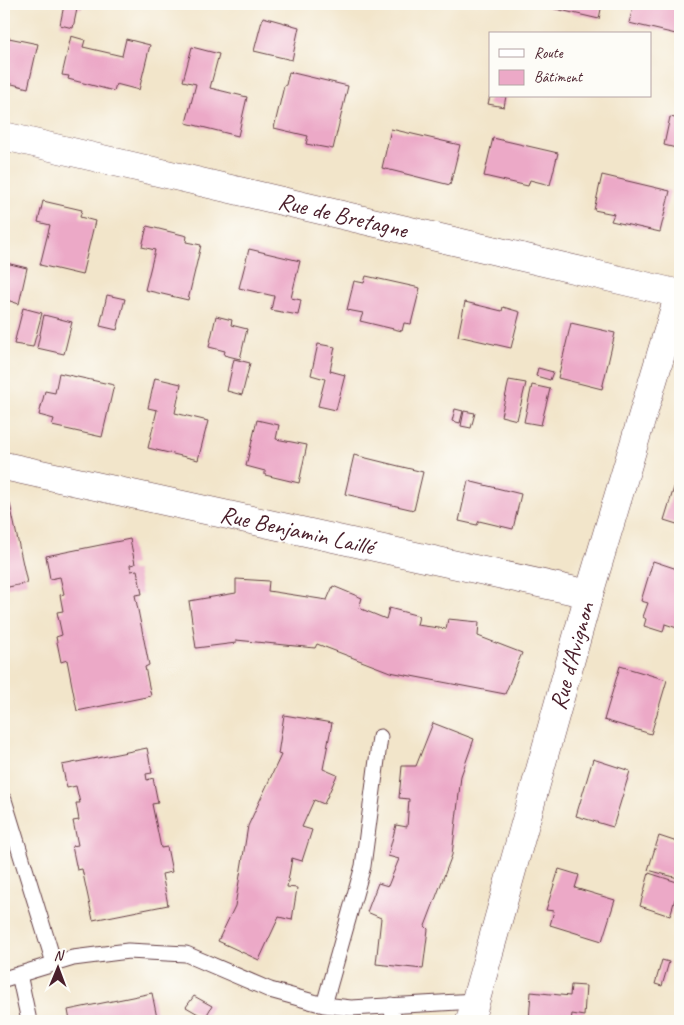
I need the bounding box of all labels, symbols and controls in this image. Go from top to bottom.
legend [489,32,652,98]
text: Route [534,44,564,63]
text: Bâtiment [534,68,584,87]
street label: Rue de Bretagne [275,186,412,245]
street label: Rue Benjamin Laillé [218,499,381,562]
street label: Rue d'Avignon [543,598,601,713]
north arrow [32,942,82,992]
text: N [54,947,65,964]

